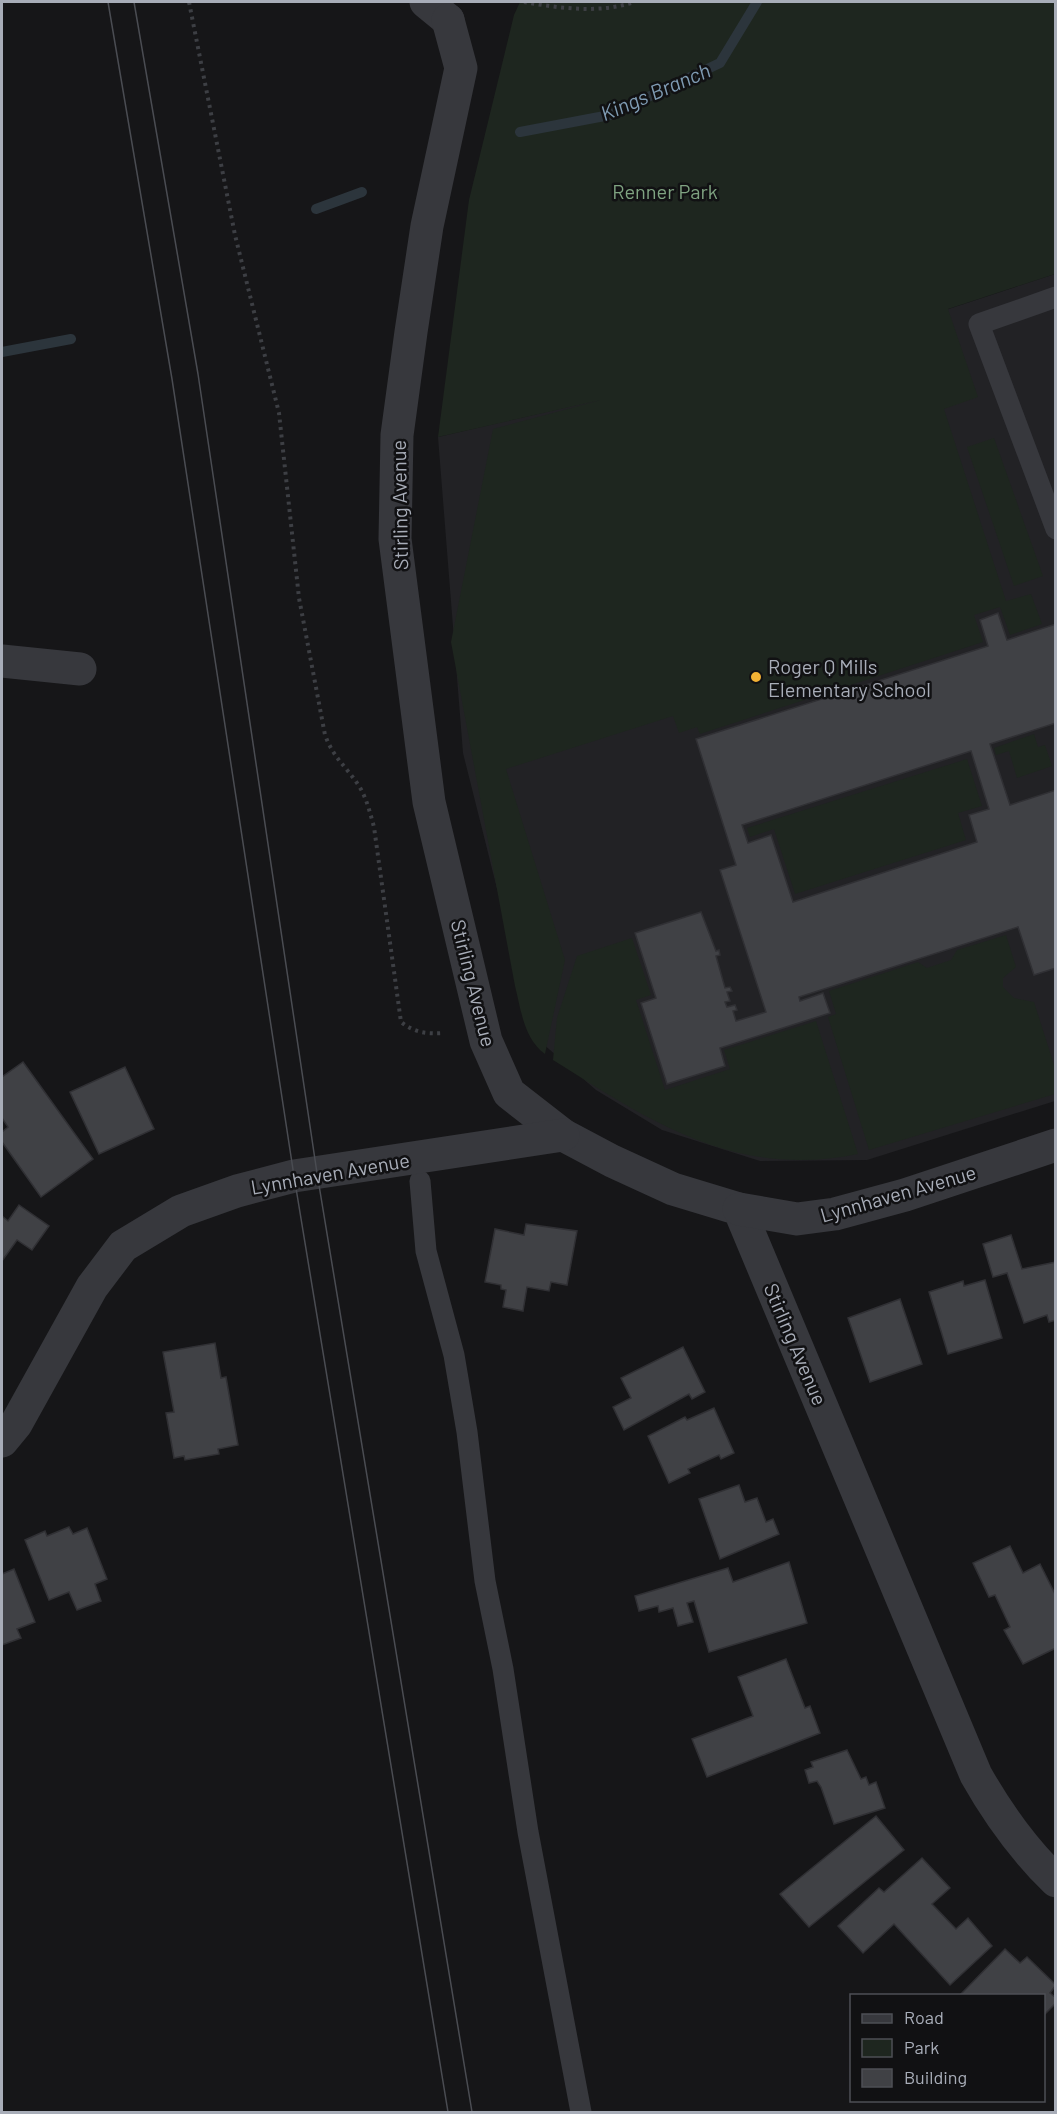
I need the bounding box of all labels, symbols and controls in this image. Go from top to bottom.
water label: Kings Branch [596,57,714,125]
park label: Renner Park [612,179,718,203]
street label: Stirling Avenue [386,440,412,570]
place label: Roger Q Mills Elementary School [768,654,931,701]
marker: Roger Q Mills Elementary School [749,670,763,684]
street label: Stirling Avenue [447,917,501,1049]
street label: Lynnhaven Avenue [249,1147,411,1199]
street label: Lynnhaven Avenue [817,1159,979,1227]
street label: Stirling Avenue [760,1279,832,1409]
legend [850,1994,1045,2102]
text: Road [904,2006,944,2028]
text: Park [904,2036,939,2058]
text: Building [904,2066,967,2088]

